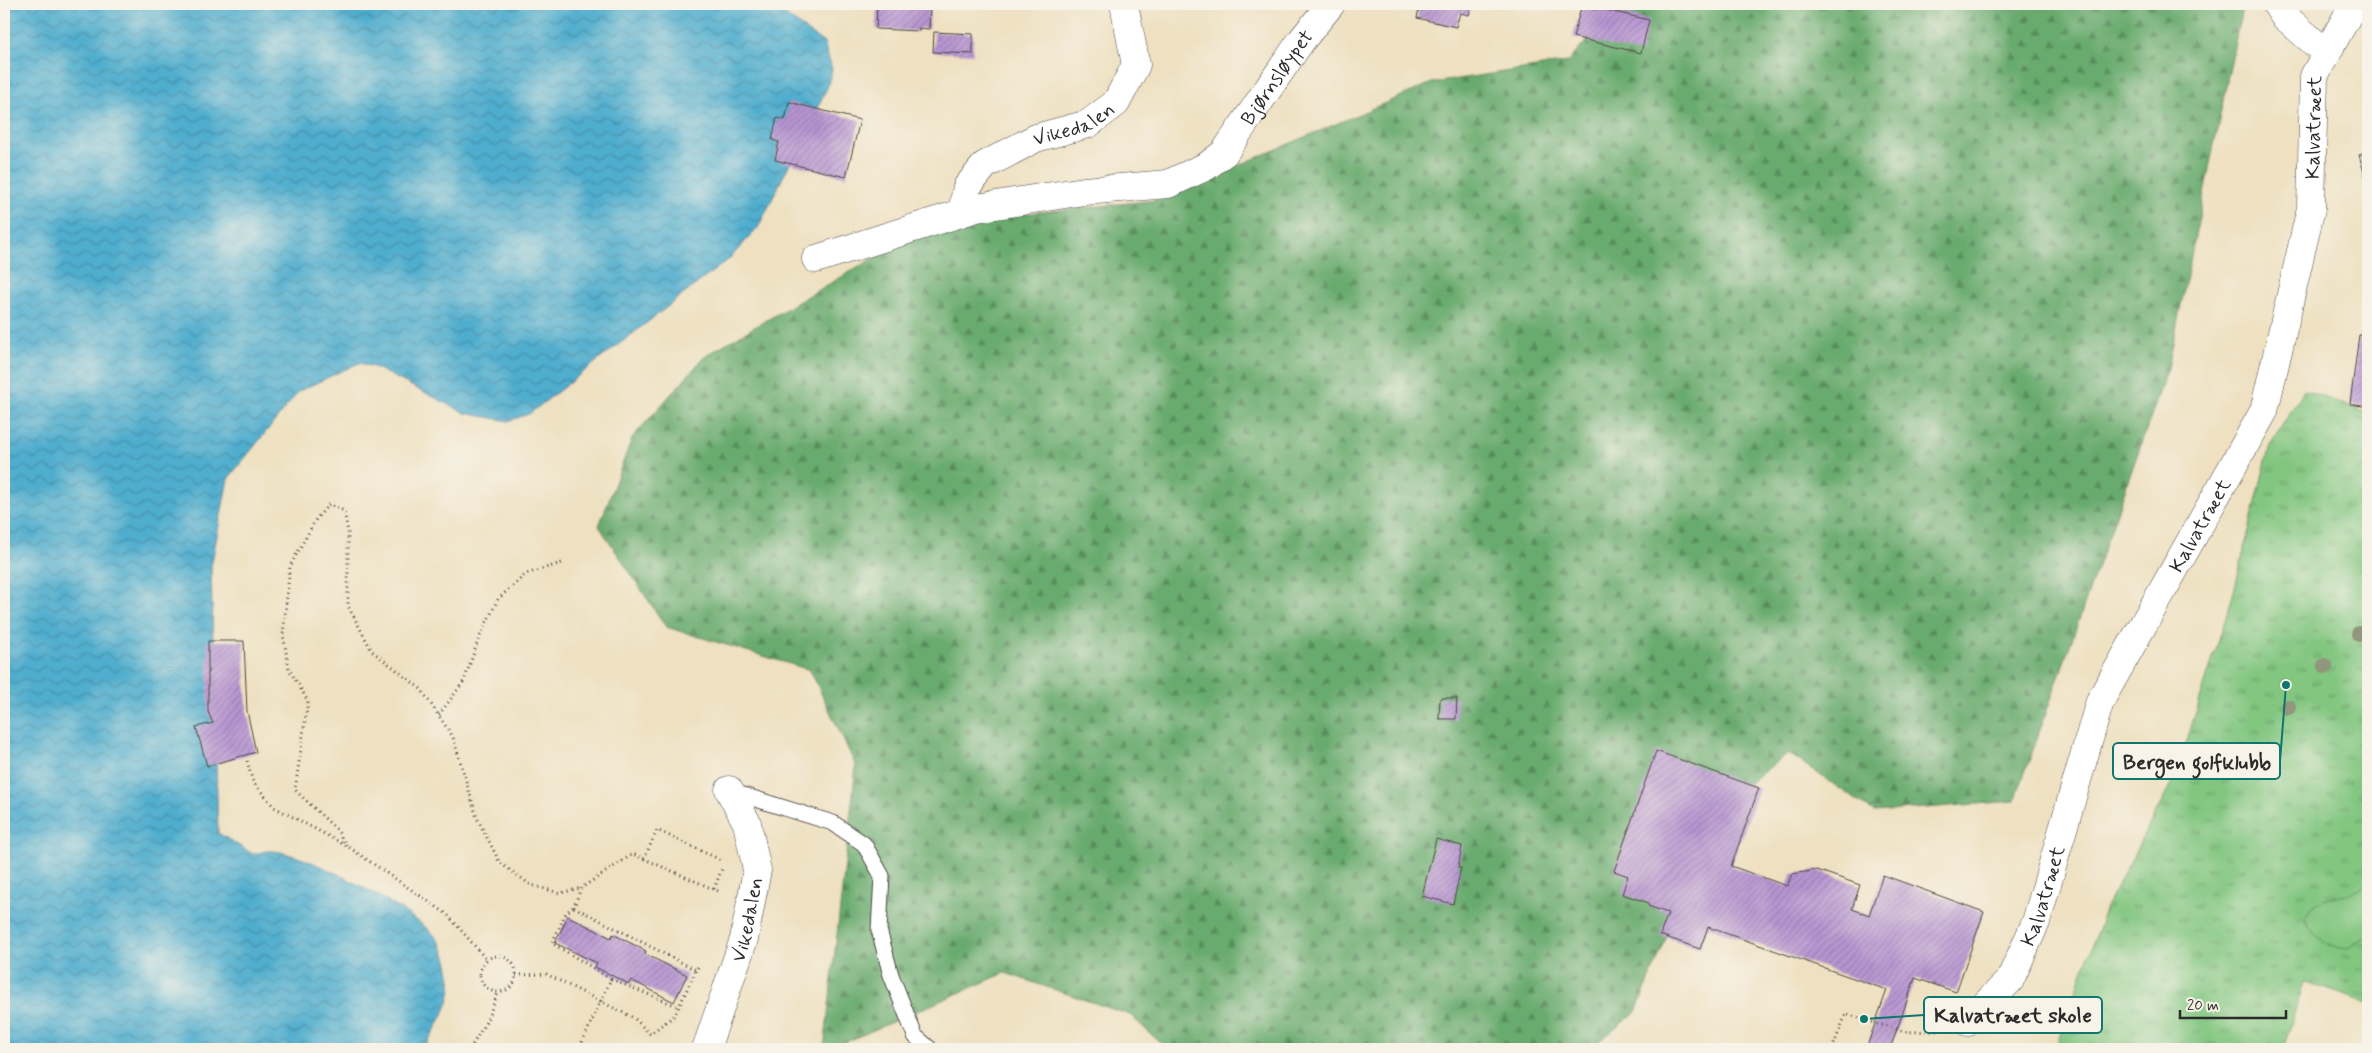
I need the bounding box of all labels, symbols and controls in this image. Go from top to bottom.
street label: Bjørnsløypet [1235,25,1320,131]
street label: Kalvatræet [2300,75,2329,180]
street label: Vikedalen [1030,97,1121,153]
street label: Kalvatræet [2164,474,2238,578]
callout: Bergen golfklubb [2113,743,2280,779]
text: Bergen golfklubb [2123,749,2271,779]
street label: Kalvatræet [2015,843,2072,951]
street label: Vikedalen [725,875,770,966]
scale bar [2180,988,2286,1020]
text: 20 m [2187,996,2219,1016]
callout: Kalvatræet skole [1924,997,2102,1033]
text: Kalvatræet skole [1934,1002,2092,1030]

